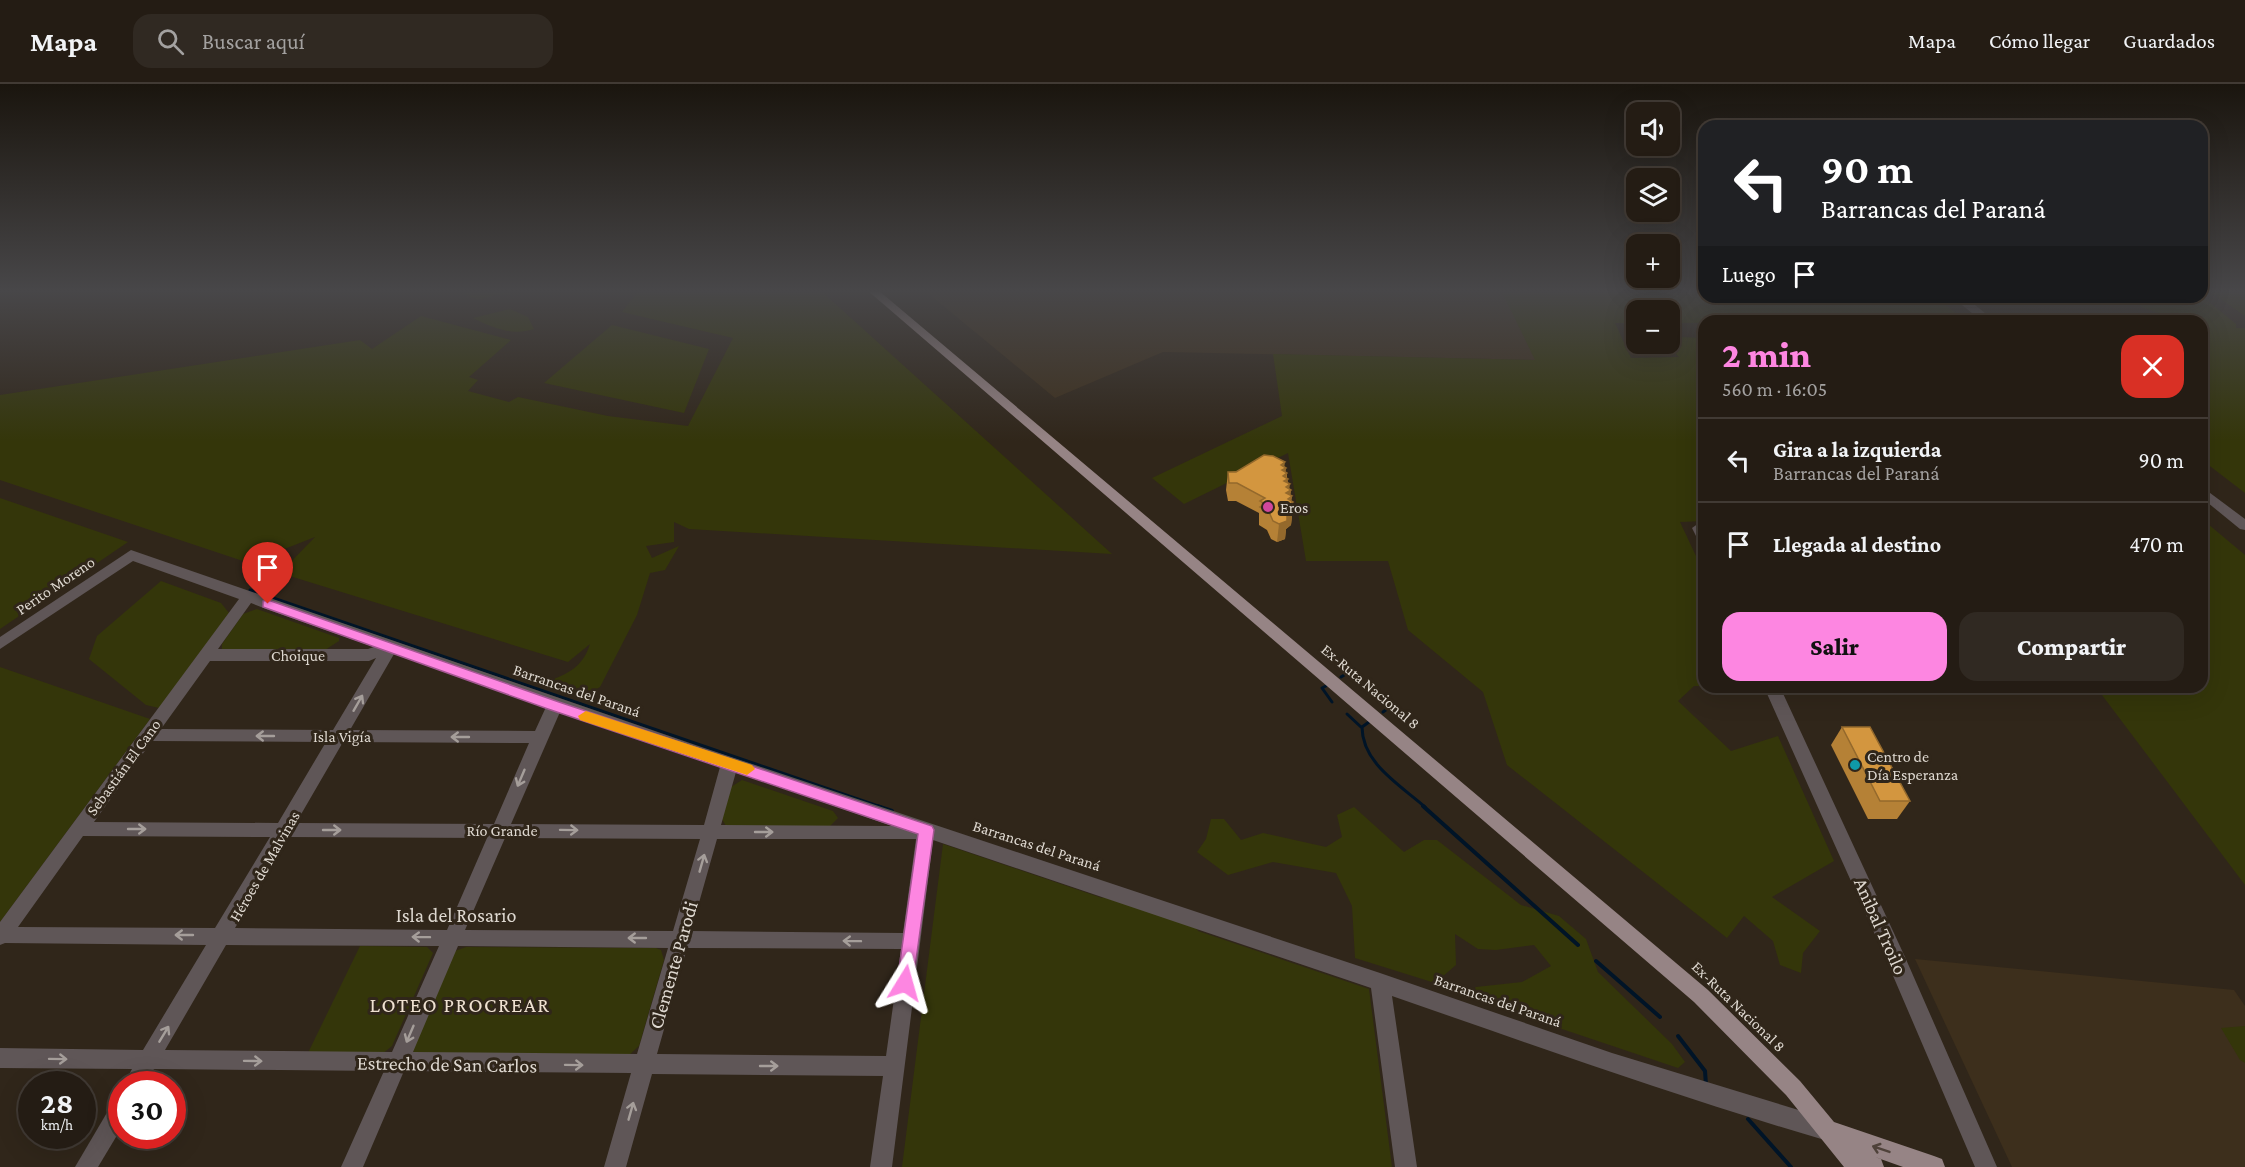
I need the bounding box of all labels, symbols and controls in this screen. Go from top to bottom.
search box [133,14,553,68]
icon: search [154,25,187,58]
text: Mapa [30,26,97,57]
text: Buscar aquí [202,29,305,54]
text: Mapa [1908,29,1956,53]
text: Cómo llegar [1989,29,2090,53]
text: Guardados [2123,29,2215,53]
map controls [1626,102,1680,354]
button: sound [1626,102,1680,156]
icon: left [1722,144,1800,222]
text: 90 m [1821,145,1913,192]
button: layers [1626,168,1680,222]
text: Barrancas del Paraná [1821,194,2046,224]
button: + [1626,234,1680,288]
icon: arrive [1788,258,1821,291]
text: Luego [1722,262,1776,287]
button: − [1626,300,1680,354]
text: 2 min [1722,335,1811,375]
button: close [2121,335,2184,398]
text: 560 m · 16:05 [1722,378,1827,400]
text: Gira a la izquierda [1773,437,1942,462]
icon: left [1722,444,1755,477]
text: 90 m [2139,448,2184,473]
text: Barrancas del Paraná [1773,462,1939,484]
place label: Eros [1280,499,1308,516]
marker: Eros [1261,500,1275,514]
icon: arrive [1722,528,1755,561]
text: Llegada al destino [1773,532,1941,557]
text: 470 m [2129,532,2184,557]
pin [242,542,293,604]
icon: arrive [251,551,284,584]
street label: Perito Moreno [13,553,98,618]
button: Salir [1722,612,1947,681]
button: Compartir [1959,612,2184,681]
street label: Ex-Ruta Nacional 8 [1318,640,1423,732]
street label: Choique [271,647,325,665]
street label: Barrancas del Paraná [511,661,643,720]
one-way arrow [353,695,365,712]
street label: Sebastián El Cano [83,716,164,818]
street label: Isla Vigía [313,728,372,746]
one-way arrow [255,730,275,742]
one-way arrow [450,731,470,743]
place label: Centro de Día Esperanza [1867,748,1959,784]
marker: Centro de Día Esperanza [1848,758,1862,772]
one-way arrow [515,769,526,787]
street label: Héroes de Malvinas [226,808,303,924]
street label: Barrancas del Paraná [971,817,1103,874]
street label: Río Grande [467,822,537,839]
one-way arrow [126,823,146,835]
one-way arrow [321,824,341,836]
one-way arrow [558,824,578,836]
one-way arrow [753,826,773,838]
one-way arrow [697,854,708,873]
street label: Anibal Troilo [1850,874,1912,978]
street label: Clemente Parodi [644,899,702,1031]
street label: Isla del Rosario [396,904,516,926]
one-way arrow [174,929,194,941]
one-way arrow [411,932,431,943]
one-way arrow [627,932,647,944]
one-way arrow [843,935,863,946]
position arrow [873,951,937,1015]
street label: Ex-Ruta Nacional 8 [1689,958,1789,1055]
street label: Barrancas del Paraná [1432,971,1564,1030]
district label: LOTEO PROCREAR [370,993,550,1017]
one-way arrow [404,1024,415,1043]
one-way arrow [159,1026,171,1043]
street label: Estrecho de San Carlos [357,1051,538,1077]
one-way arrow [48,1053,68,1065]
one-way arrow [243,1055,263,1067]
one-way arrow [564,1059,584,1071]
one-way arrow [759,1060,779,1072]
speed limit sign: 30 [108,1071,186,1149]
text: 28 [41,1086,73,1119]
one-way arrow [626,1102,637,1121]
text: km/h [41,1117,73,1133]
one-way arrow [1872,1142,1891,1153]

